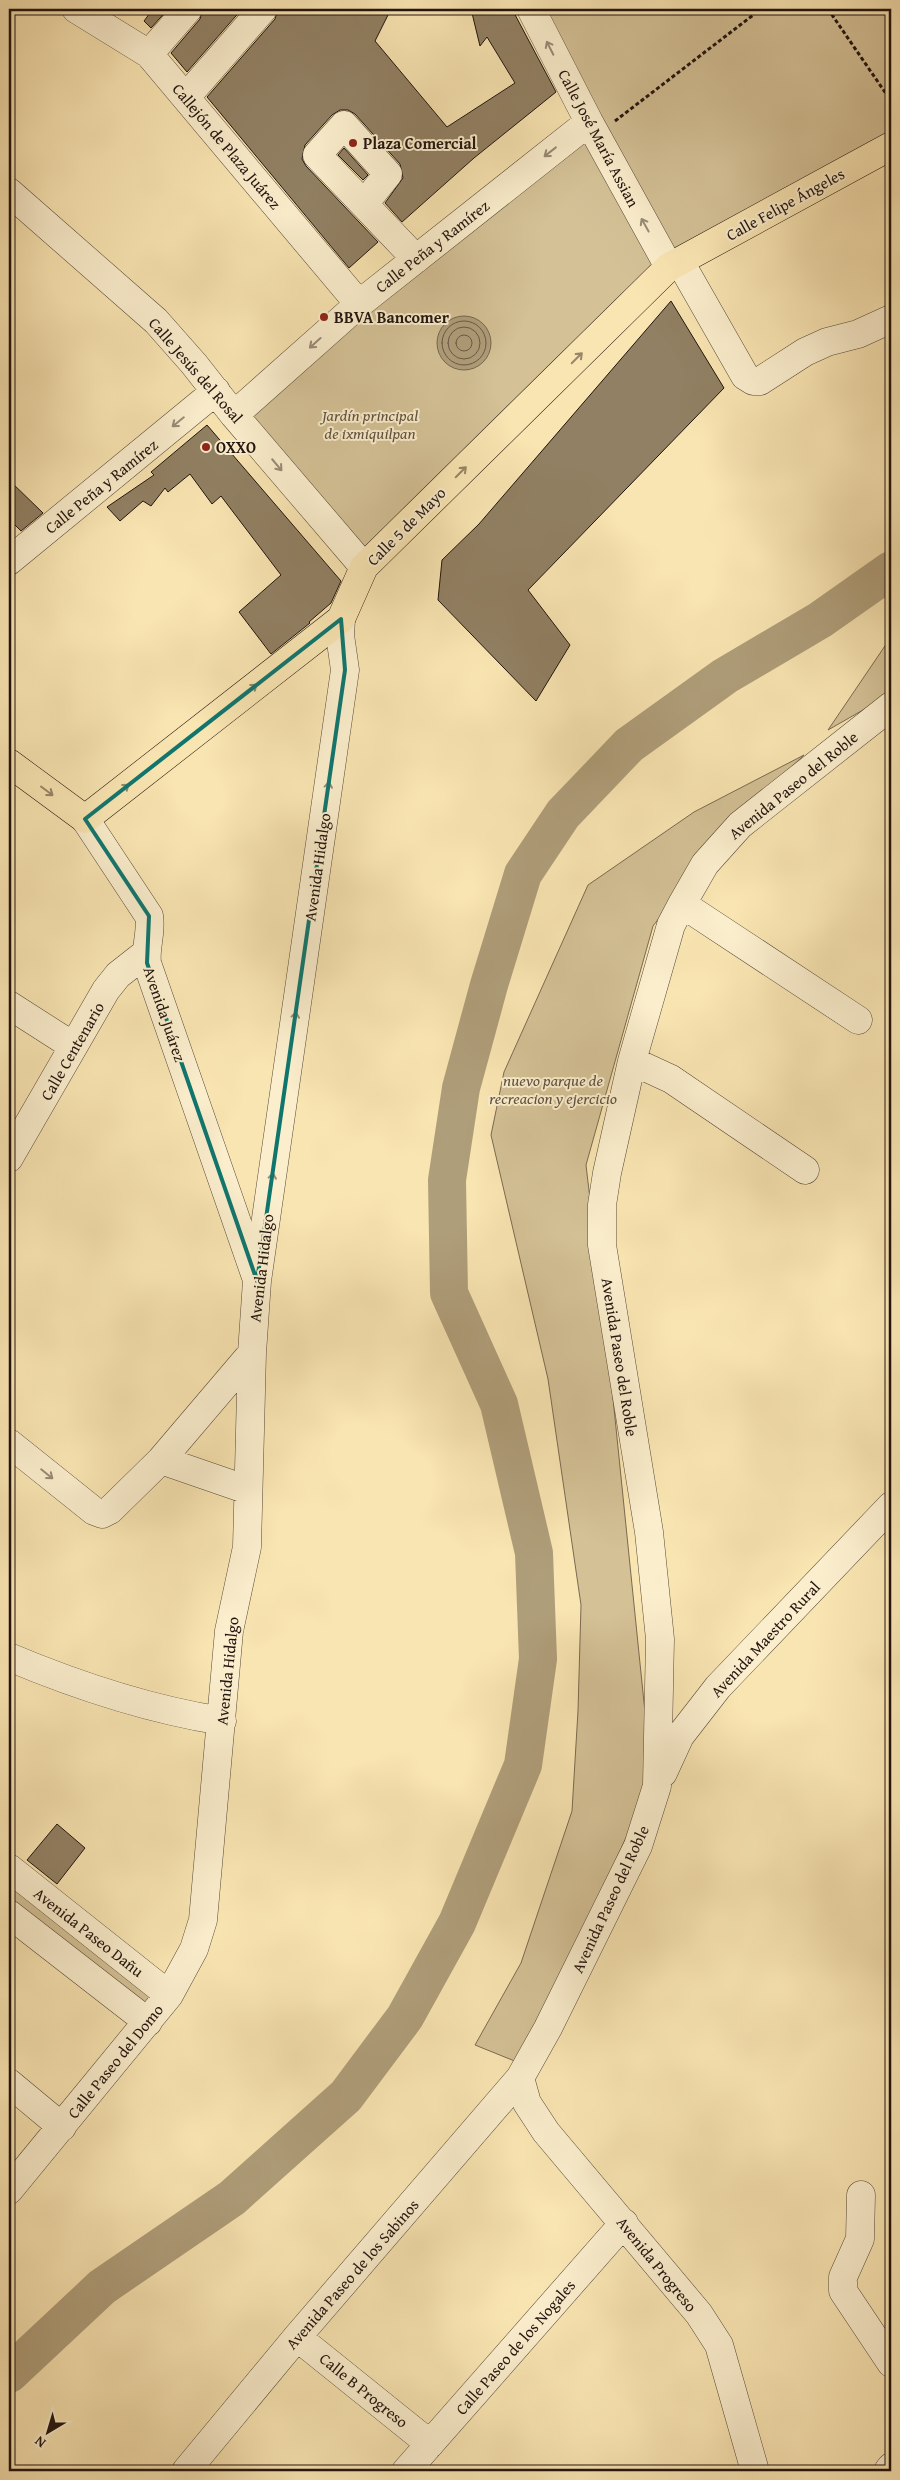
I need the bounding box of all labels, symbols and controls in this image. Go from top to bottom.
one-way arrow [545,40,555,55]
street label: Calle José María Assian [552,65,646,211]
street label: Callejón de Plaza Juárez [167,78,287,214]
place label: Plaza Comercial [363,131,477,155]
marker: Plaza Comercial [347,137,359,149]
one-way arrow [544,147,557,158]
street label: Calle Felipe Ángeles [721,161,849,247]
street label: Calle Peña y Ramírez [370,194,494,298]
one-way arrow [640,217,650,232]
place label: BBVA Bancomer [334,305,450,329]
marker: BBVA Bancomer [318,311,330,323]
street label: Calle Jesús del Rosal [143,312,249,429]
one-way arrow [309,337,322,349]
one-way arrow [570,352,583,364]
park label: Jardín principal de ixmiquilpan [319,403,418,445]
one-way arrow [172,417,185,428]
street label: Calle Peña y Ramírez [39,433,163,539]
place label: OXXO [216,435,256,459]
marker: OXXO [200,441,212,453]
one-way arrow [271,459,283,472]
one-way arrow [455,466,467,478]
street label: Calle 5 de Mayo [361,481,451,571]
one-way arrow [244,684,258,694]
street label: Avenida Paseo del Roble [723,725,863,845]
one-way arrow [323,782,333,798]
one-way arrow [116,784,129,795]
one-way arrow [40,785,53,796]
street label: Avenida Hidalgo [298,811,336,923]
street label: Avenida Juárez [138,963,192,1065]
street label: Calle Centenario [34,997,110,1105]
one-way arrow [290,1012,300,1028]
park label: nuevo parque de recreacion y ejercicio [489,1068,617,1110]
one-way arrow [267,1173,277,1189]
street label: Avenida Hidalgo [242,1212,280,1324]
street label: Avenida Paseo del Roble [596,1276,644,1438]
one-way arrow [40,1468,53,1479]
street label: Avenida Maestro Rural [704,1575,826,1703]
street label: Avenida Hidalgo [209,1616,245,1726]
street label: Avenida Paseo del Roble [565,1821,655,1977]
street label: Avenida Paseo Dañu [29,1881,149,1983]
street label: Calle Paseo del Domo [61,1999,169,2123]
street label: Avenida Paseo de los Sabinos [280,2193,424,2355]
street label: Avenida Progreso [611,2211,703,2317]
street label: Calle Paseo de los Nogales [449,2274,581,2420]
street label: Calle B Progreso [314,2347,414,2433]
north arrow [22,2408,72,2458]
text: N [30,2431,50,2453]

